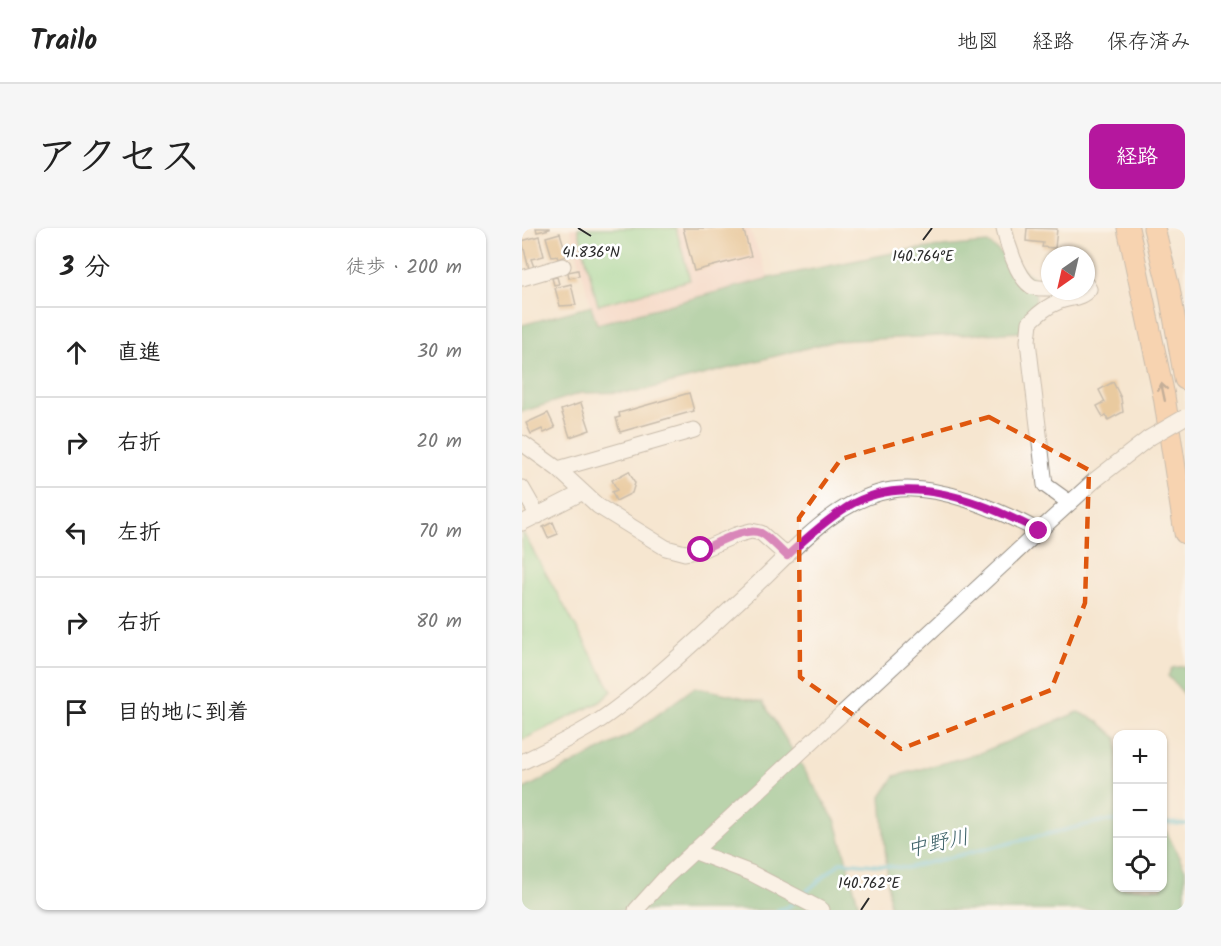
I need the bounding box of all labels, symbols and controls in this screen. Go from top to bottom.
text: Trailo [30,19,97,64]
text: 地図 [957,26,999,59]
text: 経路 [1032,26,1074,59]
text: 保存済み [1107,26,1191,59]
button: 経路 [1089,124,1185,189]
text: アクセス [36,125,201,192]
text: 41.836°N [562,241,620,265]
text: 140.764°E [892,245,955,269]
north arrow [1041,246,1095,300]
text: 3 分 [60,247,110,289]
text: 徒歩 · 200 m [346,252,462,284]
icon: ahead [60,336,93,369]
text: 直進 [117,336,161,371]
text: 30 m [417,336,462,368]
one-way arrow [1157,383,1168,403]
icon: right [60,426,93,459]
text: 右折 [117,426,161,461]
text: 20 m [416,426,462,458]
icon: left [60,516,93,549]
text: 左折 [117,516,161,551]
text: 70 m [419,516,462,548]
route end [1025,517,1051,543]
route start [687,536,713,562]
icon: right [60,606,93,639]
text: 右折 [117,606,161,641]
text: 80 m [416,606,462,638]
icon: arrive [60,696,93,729]
text: 目的地に到着 [117,696,249,731]
map controls [1113,730,1167,892]
button: + [1113,730,1167,784]
button: − [1113,784,1167,838]
water label: 中野川 [904,821,972,867]
button: locate [1113,838,1167,892]
text: 140.762°E [838,872,901,896]

